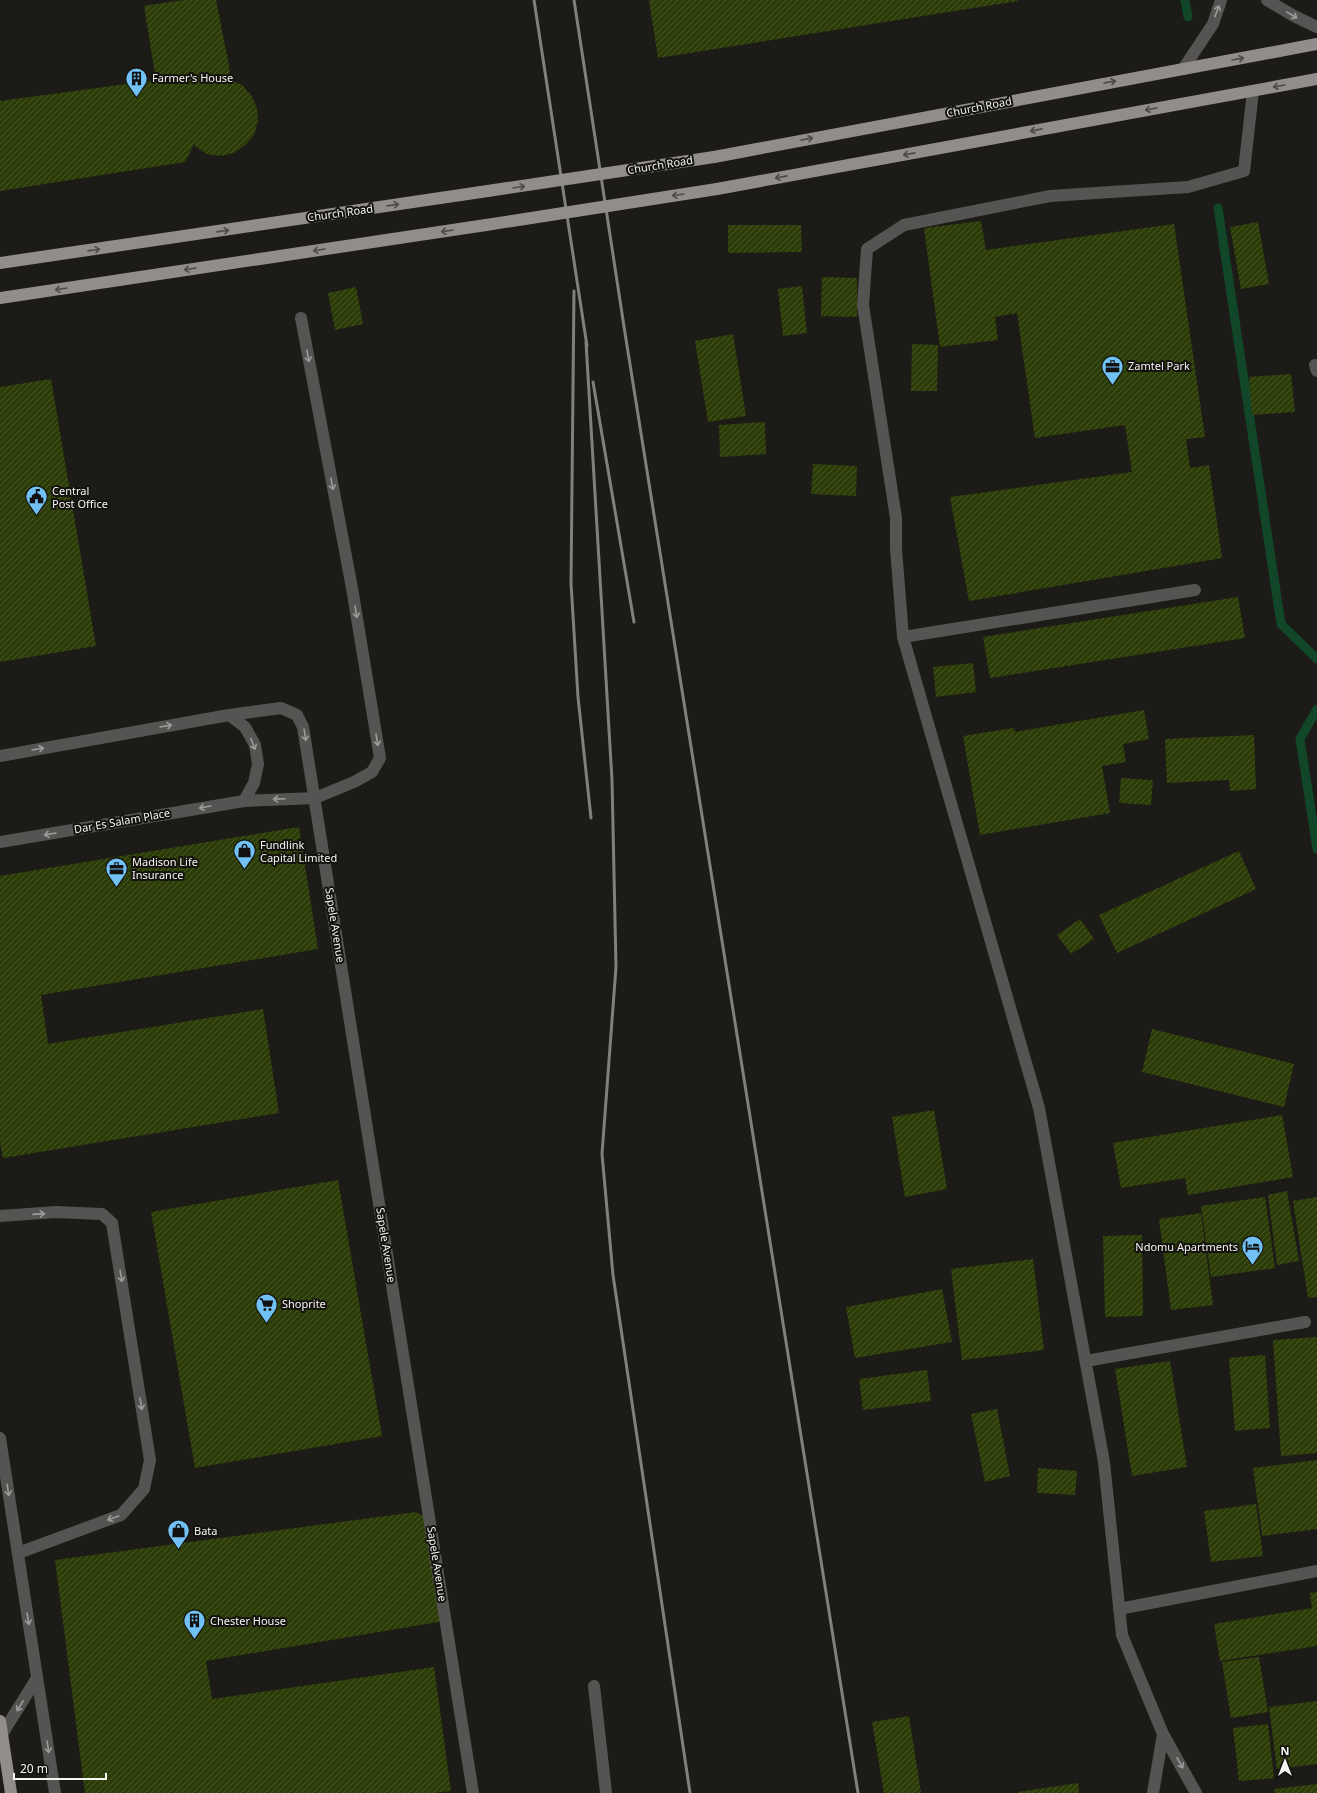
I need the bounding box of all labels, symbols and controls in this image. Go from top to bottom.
one-way arrow [1214,6,1222,18]
one-way arrow [1286,11,1298,19]
one-way arrow [1231,54,1244,62]
building icon: Farmer's House [124,65,150,98]
place label: Farmer's House [152,70,233,85]
one-way arrow [1103,78,1116,86]
one-way arrow [1273,82,1286,90]
street label: Church Road [945,93,1013,120]
one-way arrow [1145,105,1158,113]
one-way arrow [1030,126,1043,134]
one-way arrow [801,135,814,143]
one-way arrow [902,150,915,158]
street label: Church Road [626,152,694,177]
one-way arrow [775,174,788,182]
one-way arrow [512,183,525,191]
one-way arrow [672,191,685,199]
street label: Church Road [306,200,374,225]
one-way arrow [386,201,399,209]
one-way arrow [216,227,229,235]
one-way arrow [441,227,454,235]
one-way arrow [87,246,100,254]
one-way arrow [312,246,325,254]
one-way arrow [184,265,197,273]
one-way arrow [55,285,68,293]
one-way arrow [305,349,313,362]
office icon: Zamtel Park [1099,353,1125,386]
place label: Zamtel Park [1128,358,1190,373]
one-way arrow [329,477,337,490]
place label: Central Post Office [52,483,108,511]
public building icon: Central Post Office [24,484,50,517]
one-way arrow [352,605,360,618]
one-way arrow [159,722,172,730]
one-way arrow [301,728,309,741]
one-way arrow [373,733,381,746]
one-way arrow [250,738,258,750]
one-way arrow [31,745,44,753]
one-way arrow [273,796,286,803]
one-way arrow [199,803,212,811]
street label: Dar Es Salam Place [73,805,171,836]
one-way arrow [44,830,57,838]
place label: Fundlink Capital Limited [260,837,337,865]
shop icon: Fundlink Capital Limited [231,838,257,871]
place label: Madison Life Insurance [132,854,198,882]
office icon: Madison Life Insurance [103,855,129,888]
street label: Sapele Avenue [322,886,349,963]
street label: Sapele Avenue [373,1206,400,1283]
one-way arrow [32,1210,45,1217]
hotel icon: Ndomu Apartments [1240,1234,1266,1267]
place label: Ndomu Apartments [1135,1239,1238,1254]
one-way arrow [117,1269,125,1282]
supermarket icon: Shoprite [254,1291,280,1324]
place label: Shoprite [282,1296,326,1311]
one-way arrow [137,1397,145,1410]
one-way arrow [4,1483,12,1496]
one-way arrow [106,1515,119,1522]
shop icon: Bata [166,1518,192,1551]
place label: Bata [194,1523,217,1538]
street label: Sapele Avenue [424,1525,451,1602]
building icon: Chester House [182,1608,208,1641]
one-way arrow [24,1612,32,1625]
place label: Chester House [210,1613,286,1628]
one-way arrow [15,1700,23,1712]
one-way arrow [44,1740,52,1753]
north arrow [1265,1741,1305,1781]
text: N [1281,1743,1289,1758]
scale bar [14,1755,106,1781]
one-way arrow [1176,1757,1184,1769]
text: 20 m [20,1760,48,1777]

